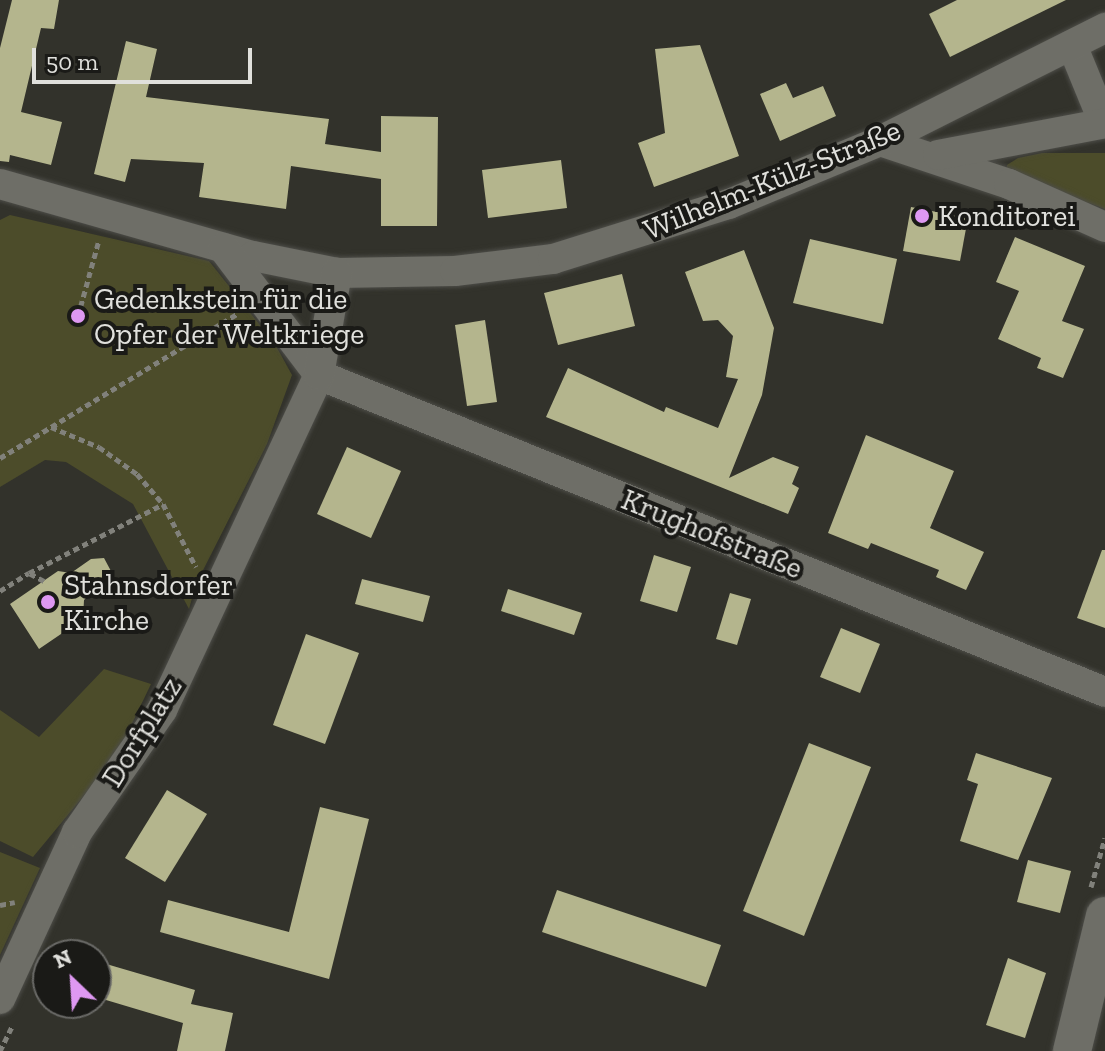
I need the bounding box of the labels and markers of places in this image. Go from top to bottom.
place label: Konditorei [938,198,1076,234]
marker: Konditorei [913,207,931,225]
place label: Gedenkstein für die Opfer der Weltkriege [94,281,366,352]
marker: Gedenkstein für die Opfer der Weltkriege [69,307,87,325]
place label: Stahnsdorfer Kirche [64,567,233,638]
marker: Stahnsdorfer Kirche [39,593,57,611]

